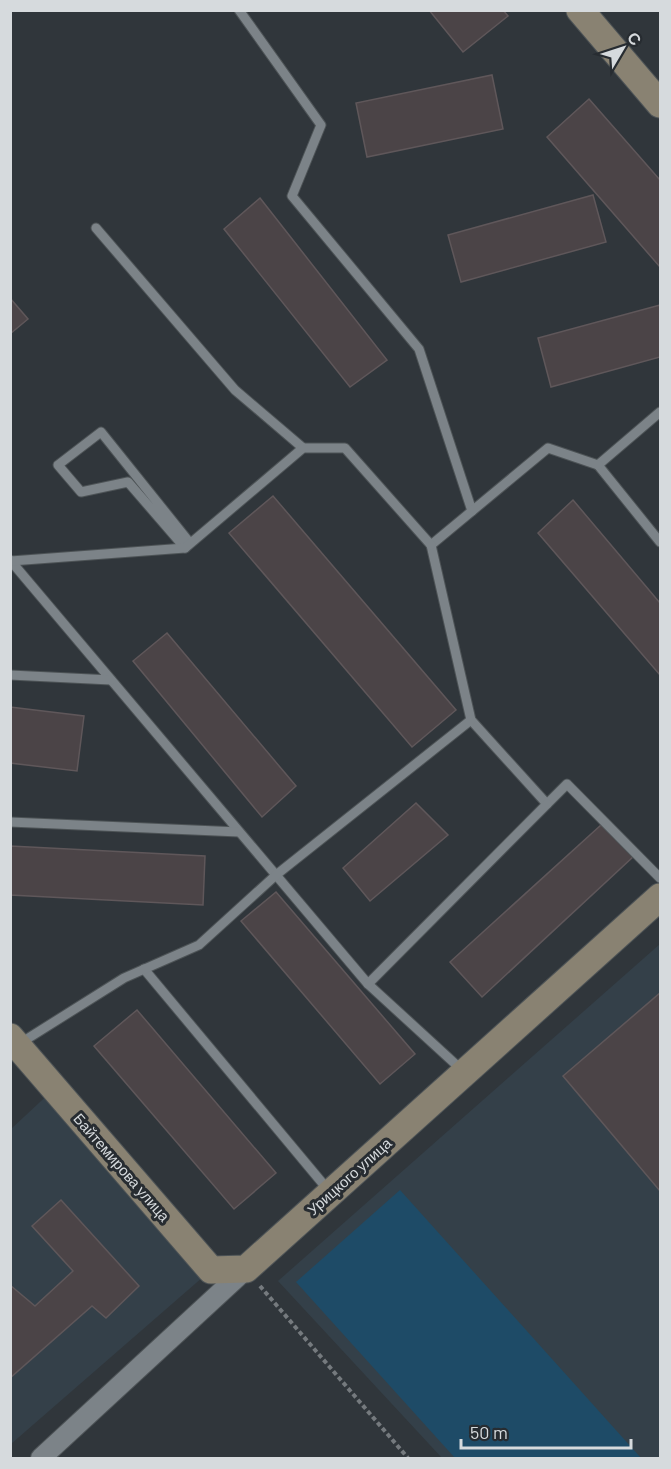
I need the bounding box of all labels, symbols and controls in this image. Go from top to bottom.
north arrow [593,18,653,78]
text: С [624,28,646,49]
street label: Байтемирова улица [70,1109,174,1225]
street label: Урицкого улица [303,1133,395,1218]
scale bar [461,1412,630,1450]
text: 50 m [470,1421,508,1443]

